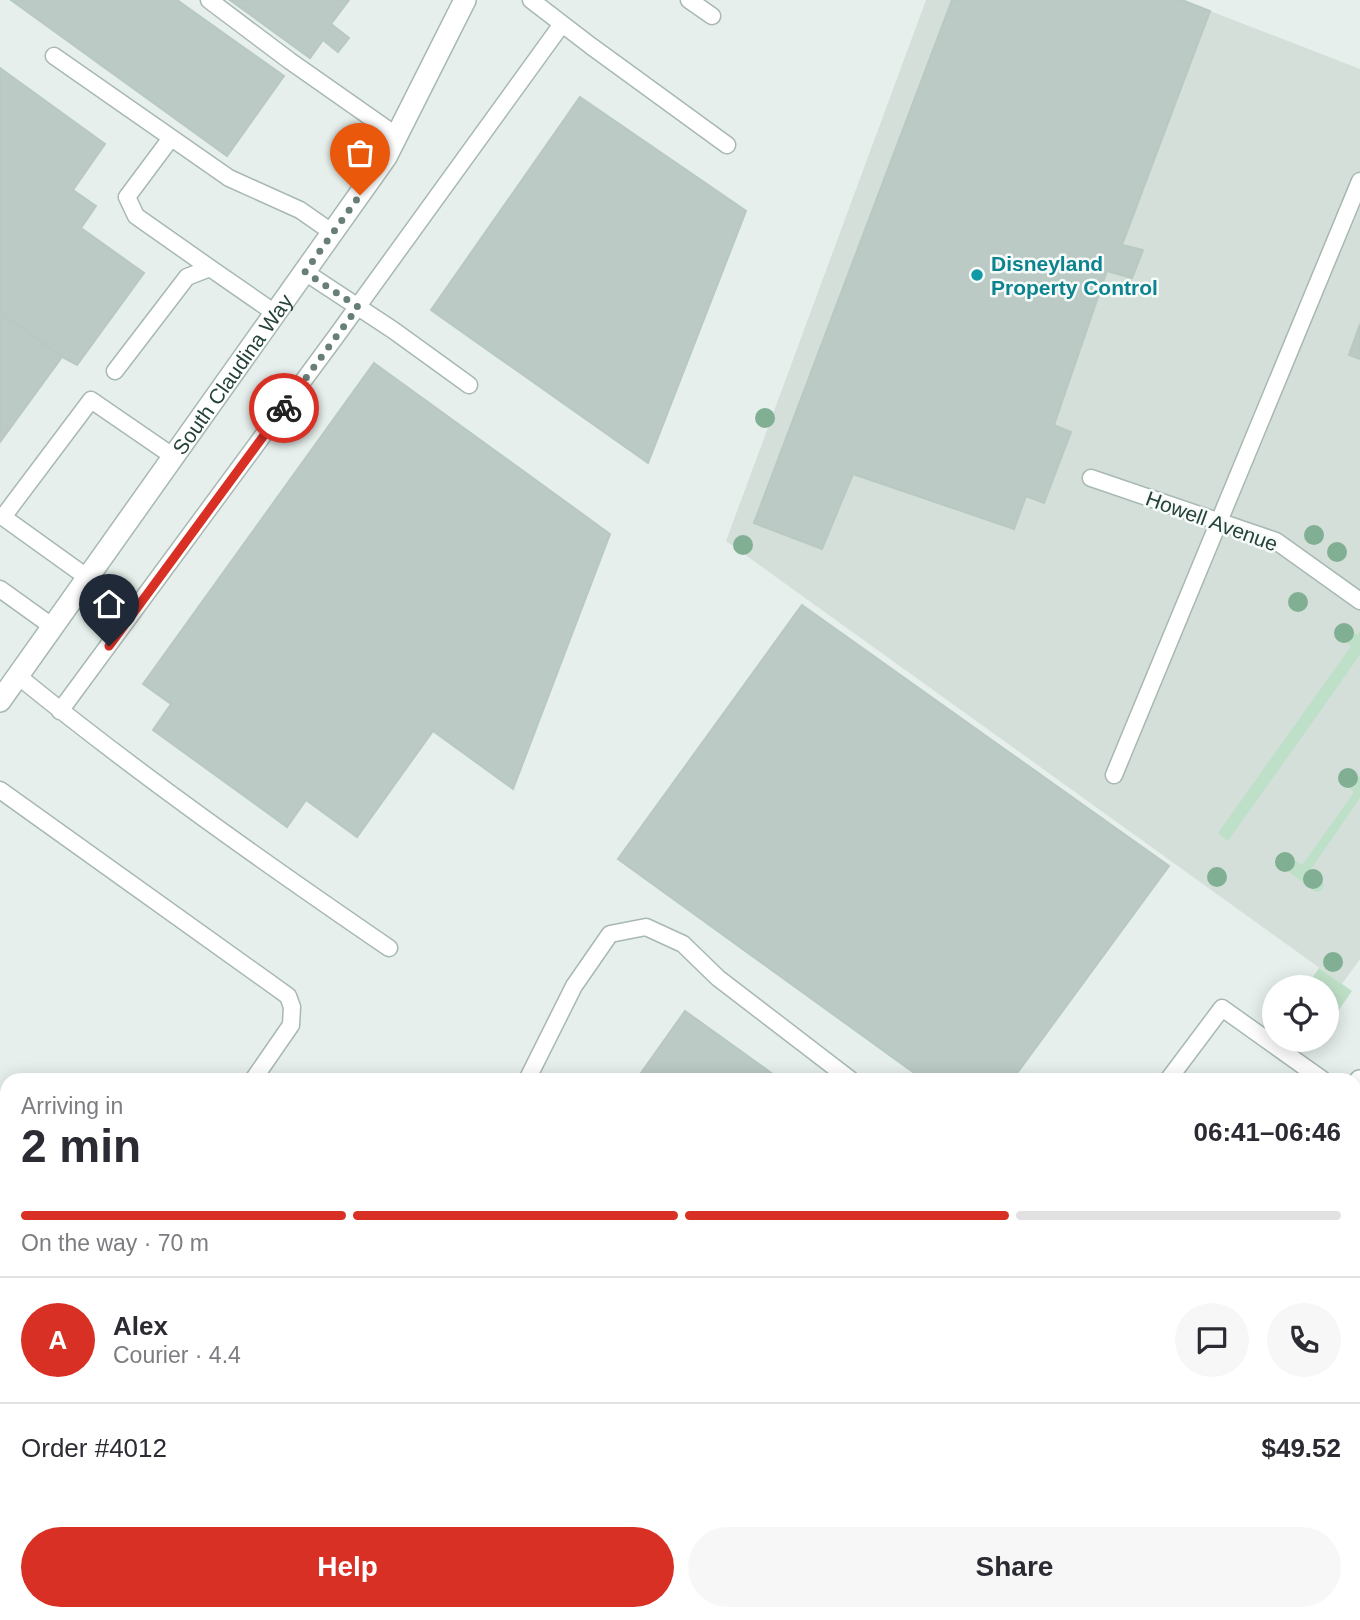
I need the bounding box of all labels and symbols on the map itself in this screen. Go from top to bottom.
pin [330,123,390,195]
place label: Disneyland Property Control [991,252,1158,299]
marker: Disneyland Property Control [969,267,985,283]
street label: South Claudina Way [167,289,297,458]
courier [249,373,319,443]
street label: Howell Avenue [1143,487,1281,555]
pin [79,574,139,646]

